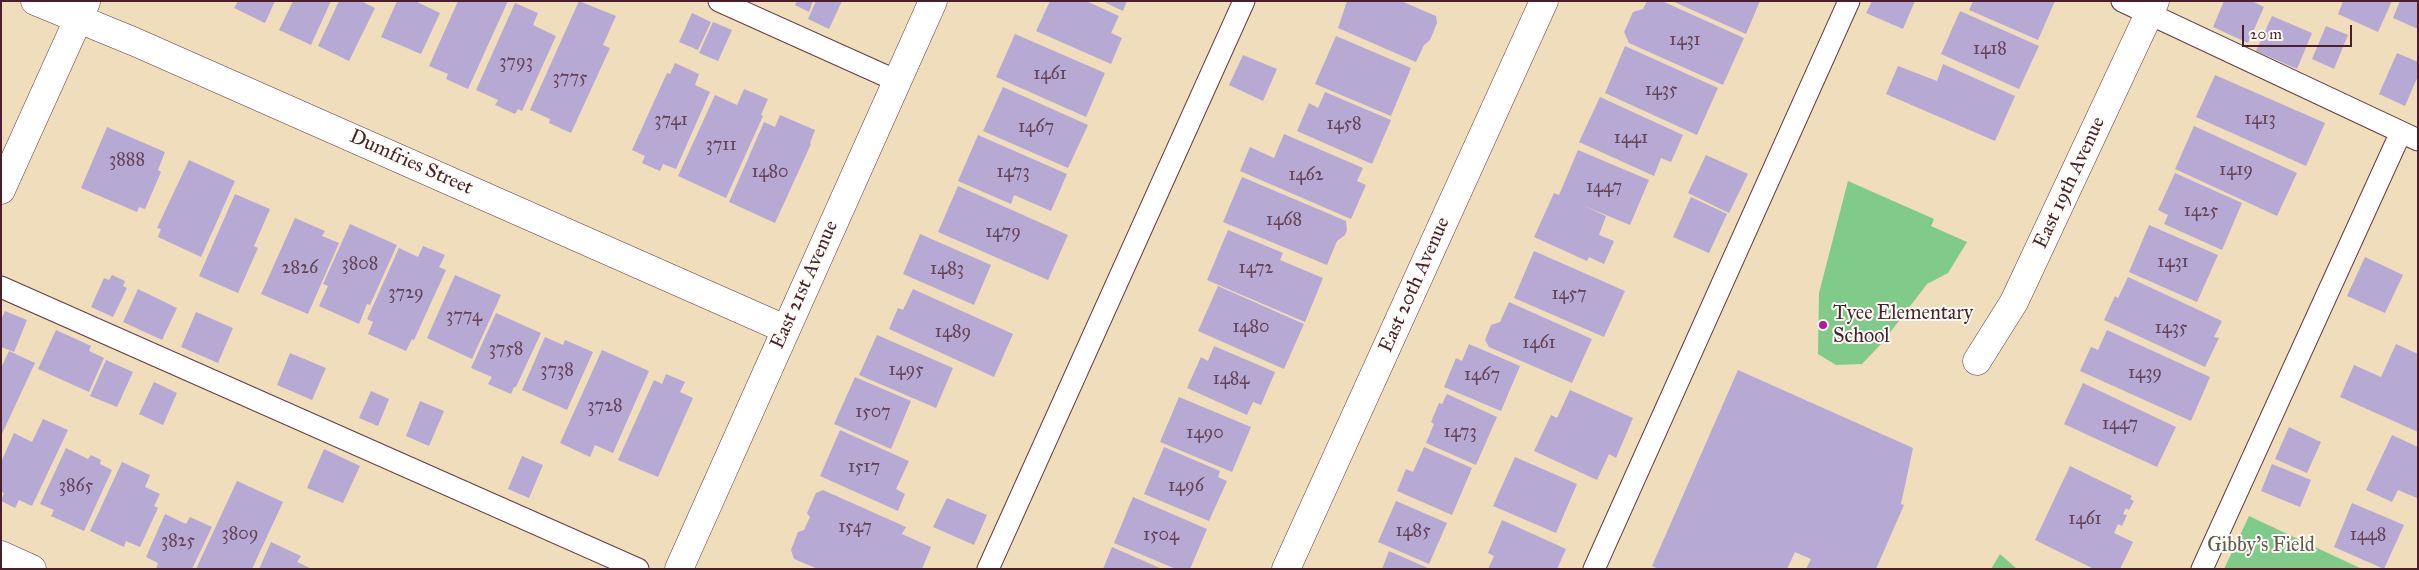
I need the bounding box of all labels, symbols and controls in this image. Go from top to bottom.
scale bar [2244,15,2354,47]
text: 20 m [2250,25,2282,43]
house number: 1431 [1669,30,1701,52]
house number: 1418 [1973,39,2007,61]
house number: 3793 [499,52,533,74]
house number: 1461 [1033,64,1067,86]
house number: 3775 [553,68,587,90]
house number: 1435 [1645,80,1677,102]
house number: 1413 [2244,109,2276,131]
house number: 3741 [654,110,688,132]
street label: East 19th Avenue [2029,113,2111,253]
house number: 1458 [1326,114,1362,136]
house number: 1467 [1018,117,1054,139]
street label: Dumfries Street [346,125,476,201]
house number: 1441 [1614,128,1648,150]
house number: 3711 [705,135,737,157]
house number: 3888 [109,150,145,172]
house number: 1419 [2219,160,2253,182]
house number: 1480 [751,162,789,184]
house number: 1473 [996,162,1030,184]
house number: 1462 [1288,165,1324,187]
house number: 1447 [1586,177,1622,199]
house number: 1425 [2184,201,2218,223]
house number: 1468 [1266,210,1302,232]
street label: East 20th Avenue [1374,214,1456,356]
street label: East 21st Avenue [766,217,844,353]
house number: 1479 [985,222,1021,244]
house number: 1431 [2157,252,2189,274]
house number: 3808 [342,254,378,276]
house number: 2826 [282,258,318,280]
house number: 1472 [1239,258,1273,280]
house number: 1483 [930,259,964,281]
house number: 3729 [388,283,424,305]
house number: 1457 [1551,284,1587,306]
place label: Tyee Elementary School [1833,302,1973,349]
house number: 3774 [446,306,482,328]
house number: 1480 [1232,317,1270,339]
house number: 1435 [2155,318,2187,340]
marker: Tyee Elementary School [1817,319,1829,331]
house number: 1489 [935,322,971,344]
house number: 1461 [1522,333,1556,355]
house number: 3758 [489,339,523,361]
house number: 3738 [540,360,574,382]
house number: 1495 [888,360,924,382]
house number: 1439 [2128,363,2162,385]
house number: 1467 [1464,365,1500,387]
house number: 1484 [1213,369,1249,391]
house number: 3728 [587,396,623,418]
house number: 1507 [855,402,891,424]
house number: 1447 [2102,414,2138,436]
house number: 1473 [1443,422,1477,444]
house number: 1490 [1186,423,1224,445]
house number: 1517 [848,457,880,479]
house number: 3865 [59,476,93,498]
house number: 1496 [1168,476,1204,498]
house number: 1461 [2068,509,2102,531]
house number: 1547 [838,517,872,539]
house number: 1485 [1395,521,1431,543]
house number: 3809 [222,524,258,546]
house number: 1504 [1143,525,1179,547]
house number: 1448 [2350,525,2386,547]
house number: 3825 [161,531,195,553]
park label: Gibby's Field [2207,534,2315,558]

